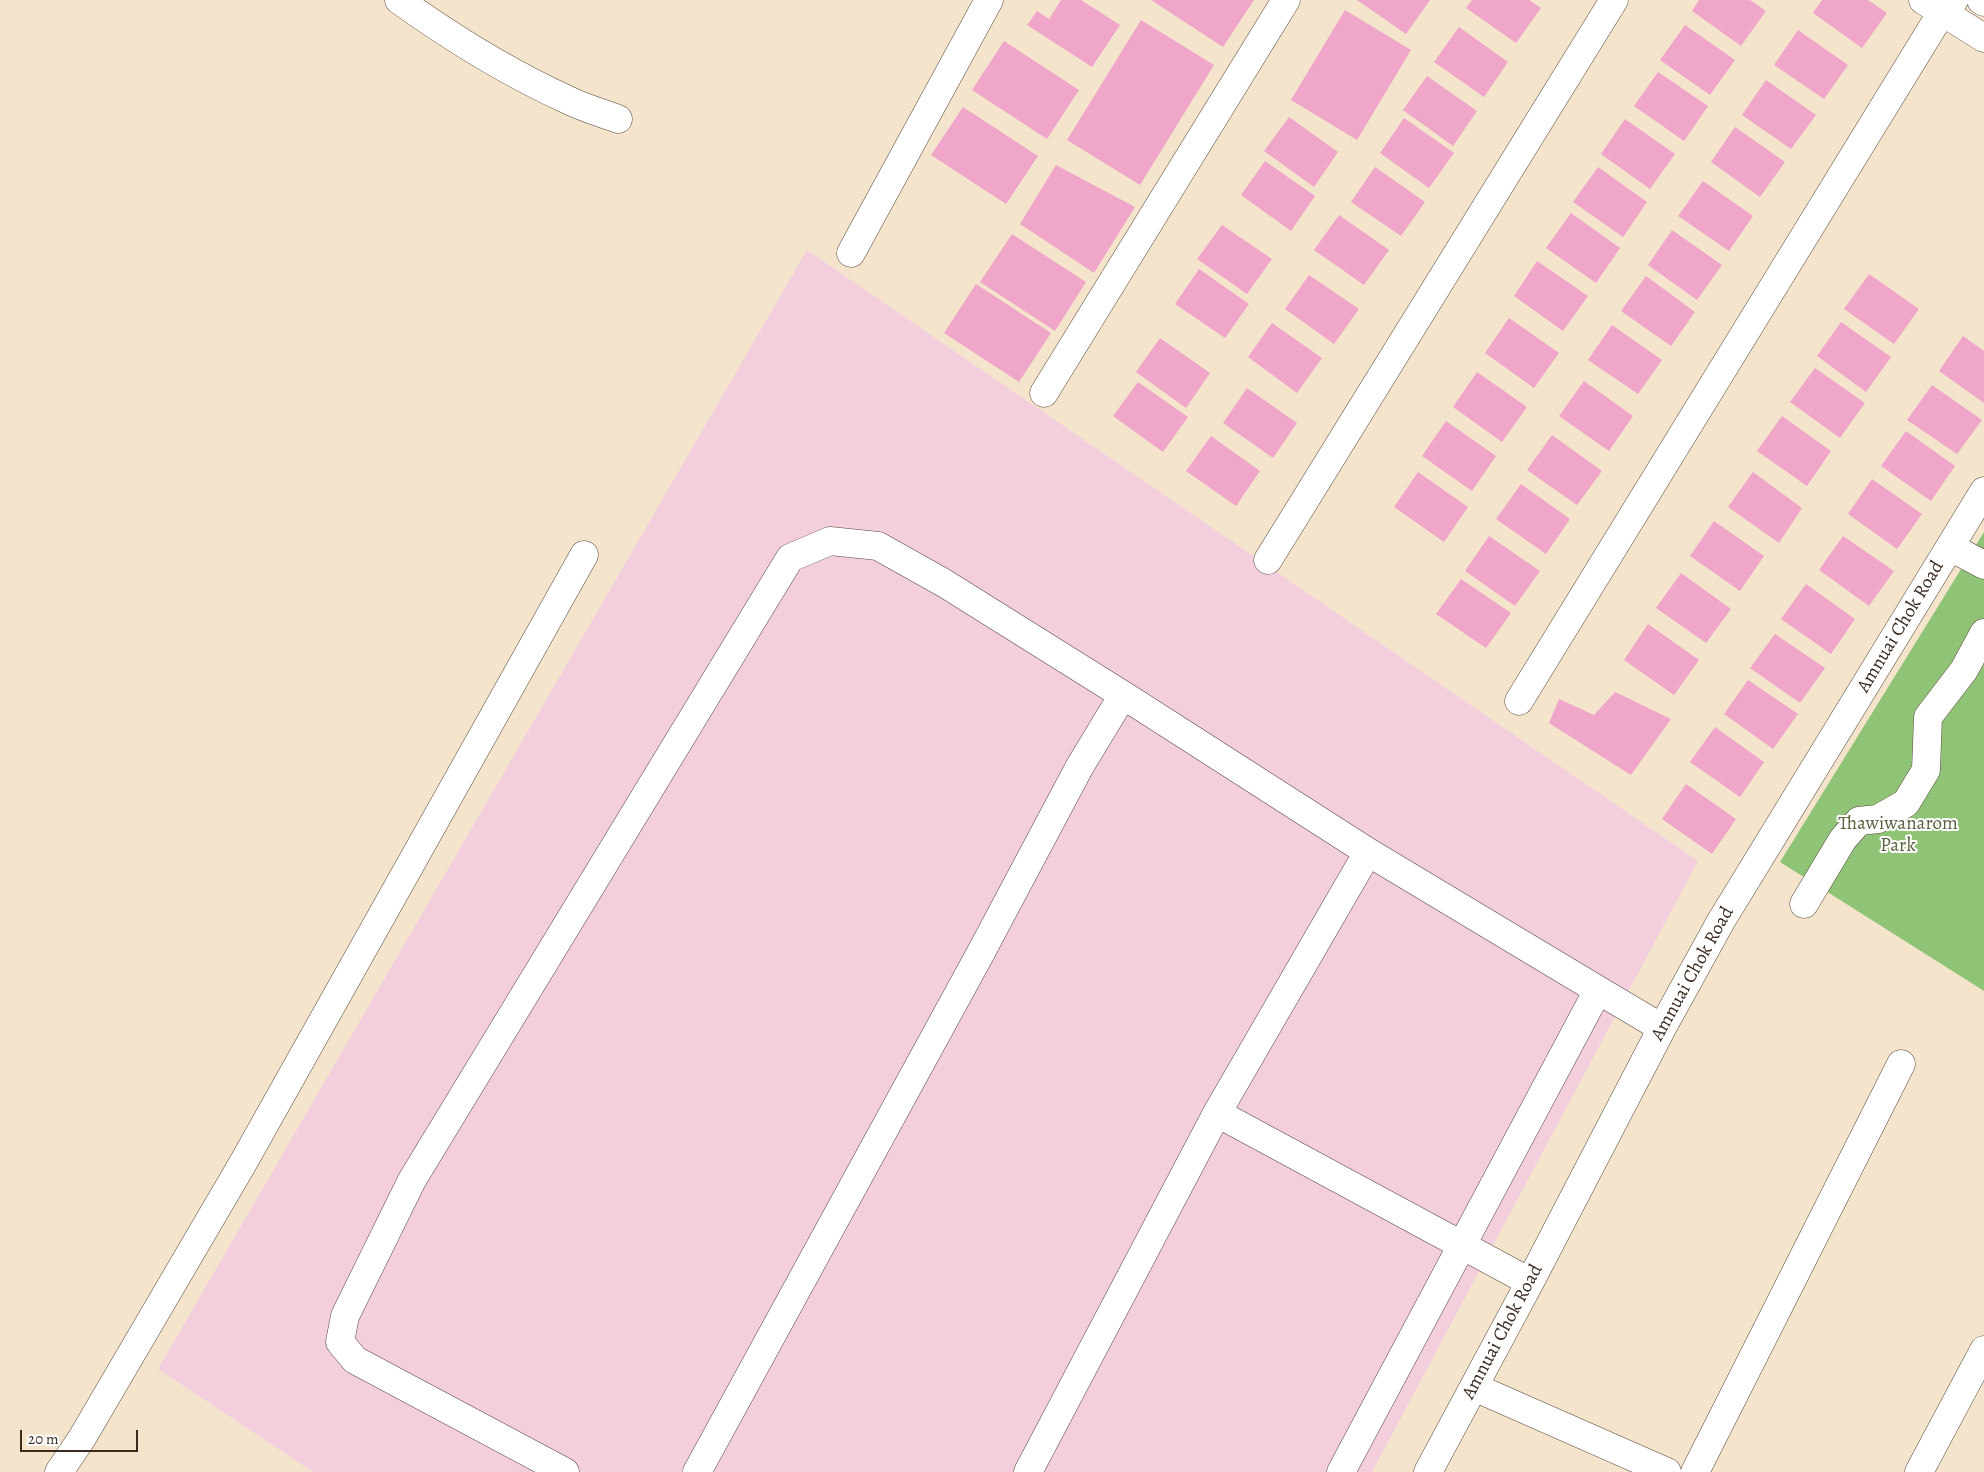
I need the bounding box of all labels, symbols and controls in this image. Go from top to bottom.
street label: Amnuai Chok Road [1853,557,1949,697]
park label: Thawiwanarom Park [1838,813,1958,857]
street label: Amnuai Chok Road [1647,903,1739,1045]
street label: Amnuai Chok Road [1458,1261,1548,1403]
scale bar [22,1420,140,1452]
text: 20 m [28,1429,59,1449]

